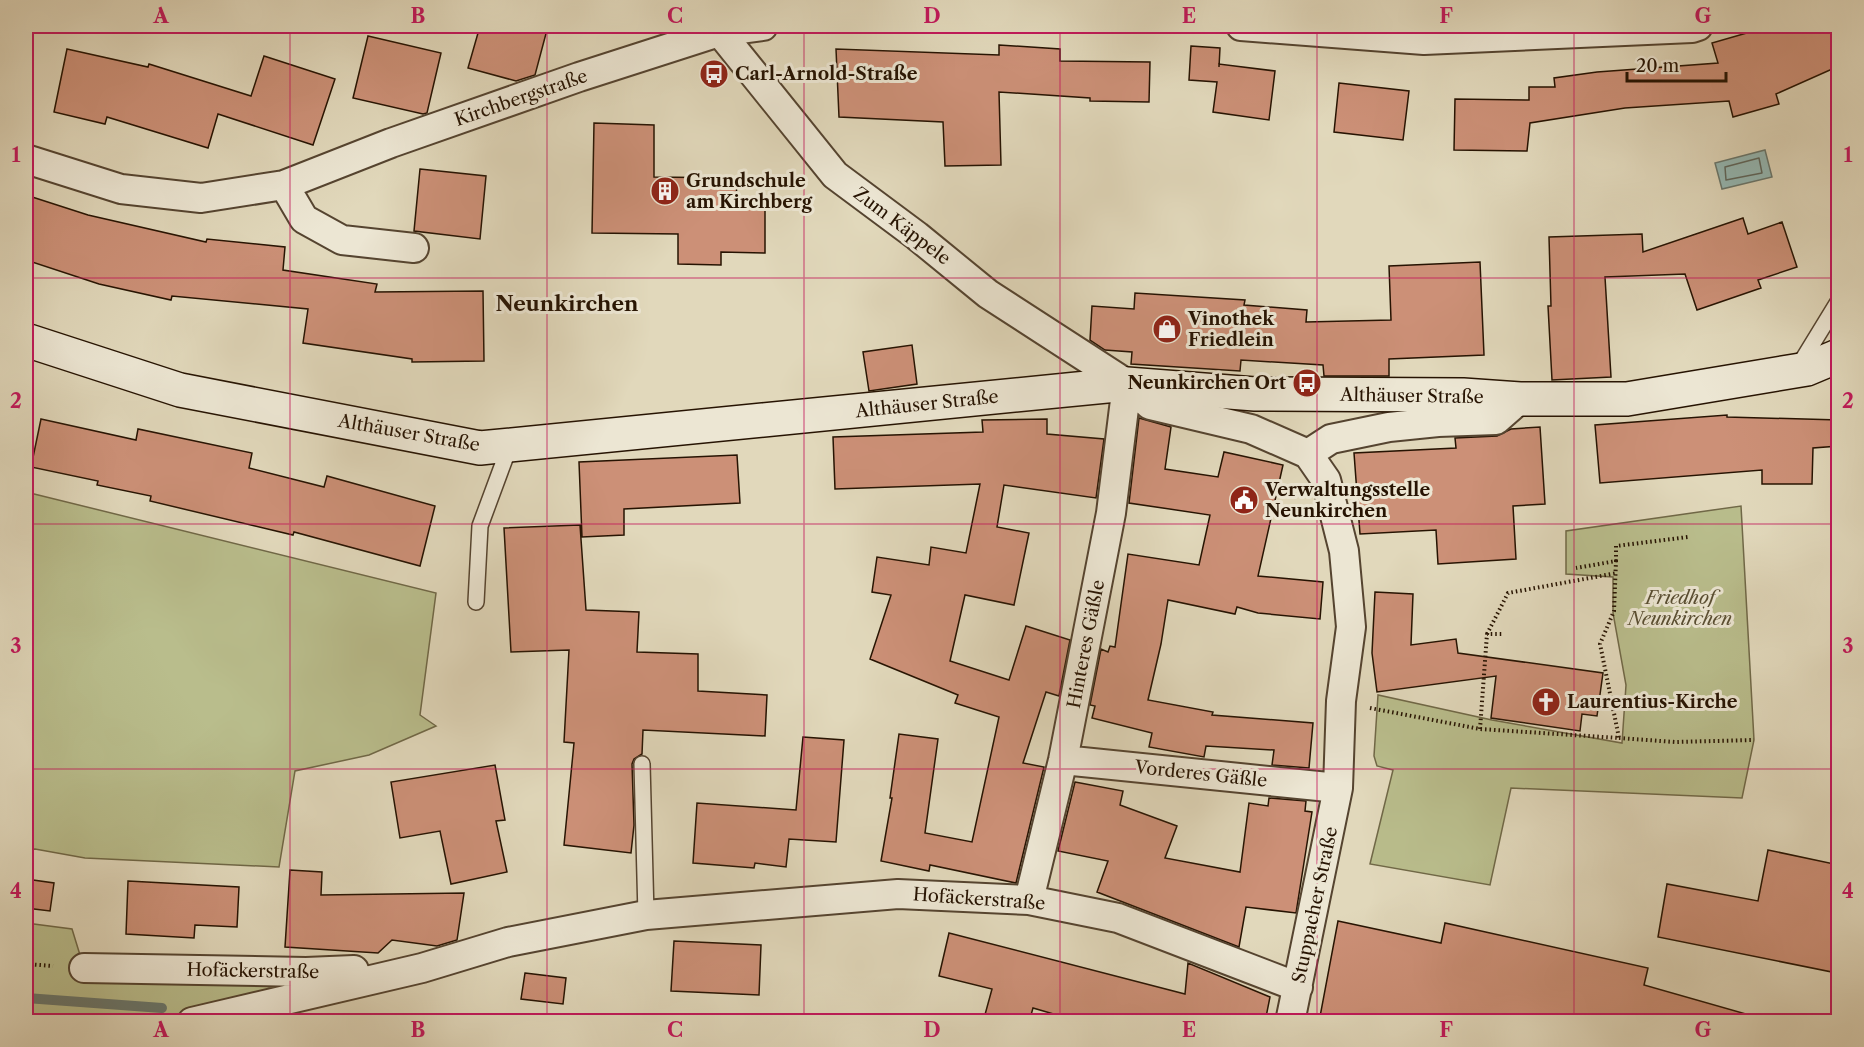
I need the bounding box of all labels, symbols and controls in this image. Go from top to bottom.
text: A [152,4,169,28]
text: B [411,4,426,28]
text: C [667,4,683,28]
text: D [923,4,941,28]
text: E [1182,4,1196,28]
text: F [1439,4,1453,28]
text: G [1695,4,1712,28]
scale bar [1627,45,1726,83]
text: 20 m [1636,55,1680,77]
bus stop icon: Carl-Arnold-Straße [698,58,730,90]
place label: Carl-Arnold-Straße [735,63,918,85]
street label: Kirchbergstraße [452,65,590,131]
text: 1 [12,143,21,167]
text: 1 [1844,143,1853,167]
place label: Grundschule am Kirchberg [686,170,813,213]
building icon: Grundschule am Kirchberg [649,175,681,207]
street label: Zum Käppele [849,182,955,270]
district label: Neunkirchen [496,291,639,316]
place label: Vinothek Friedlein [1187,308,1275,351]
shop icon: Vinothek Friedlein [1151,313,1183,345]
bus stop icon: Neunkirchen Ort [1291,367,1323,399]
place label: Neunkirchen Ort [1128,372,1287,394]
street label: Althäuser Straße [1339,384,1484,408]
street label: Althäuser Straße [853,386,1000,423]
text: 2 [10,389,22,413]
text: 2 [1842,389,1854,413]
street label: Althäuser Straße [335,410,482,456]
place label: Verwaltungsstelle Neunkirchen [1264,479,1430,522]
public building icon: Verwaltungsstelle Neunkirchen [1228,484,1260,516]
street label: Hinteres Gäßle [1063,578,1109,710]
park label: Friedhof Neunkirchen [1626,587,1732,630]
text: 3 [10,634,22,658]
text: 3 [1842,634,1854,658]
church icon: Laurentius-Kirche [1530,686,1562,718]
place label: Laurentius-Kirche [1567,691,1738,713]
street label: Vorderes Gäßle [1133,756,1268,792]
street label: Stuppacher Straße [1288,825,1342,985]
text: 4 [10,879,22,903]
text: 4 [1842,879,1854,903]
street label: Hofäckerstraße [912,883,1046,915]
street label: Hofäckerstraße [187,959,319,983]
text: A [152,1018,169,1042]
text: B [411,1018,426,1042]
text: C [667,1018,683,1042]
text: D [923,1018,941,1042]
text: E [1182,1018,1196,1042]
text: F [1439,1018,1453,1042]
text: G [1695,1018,1712,1042]

